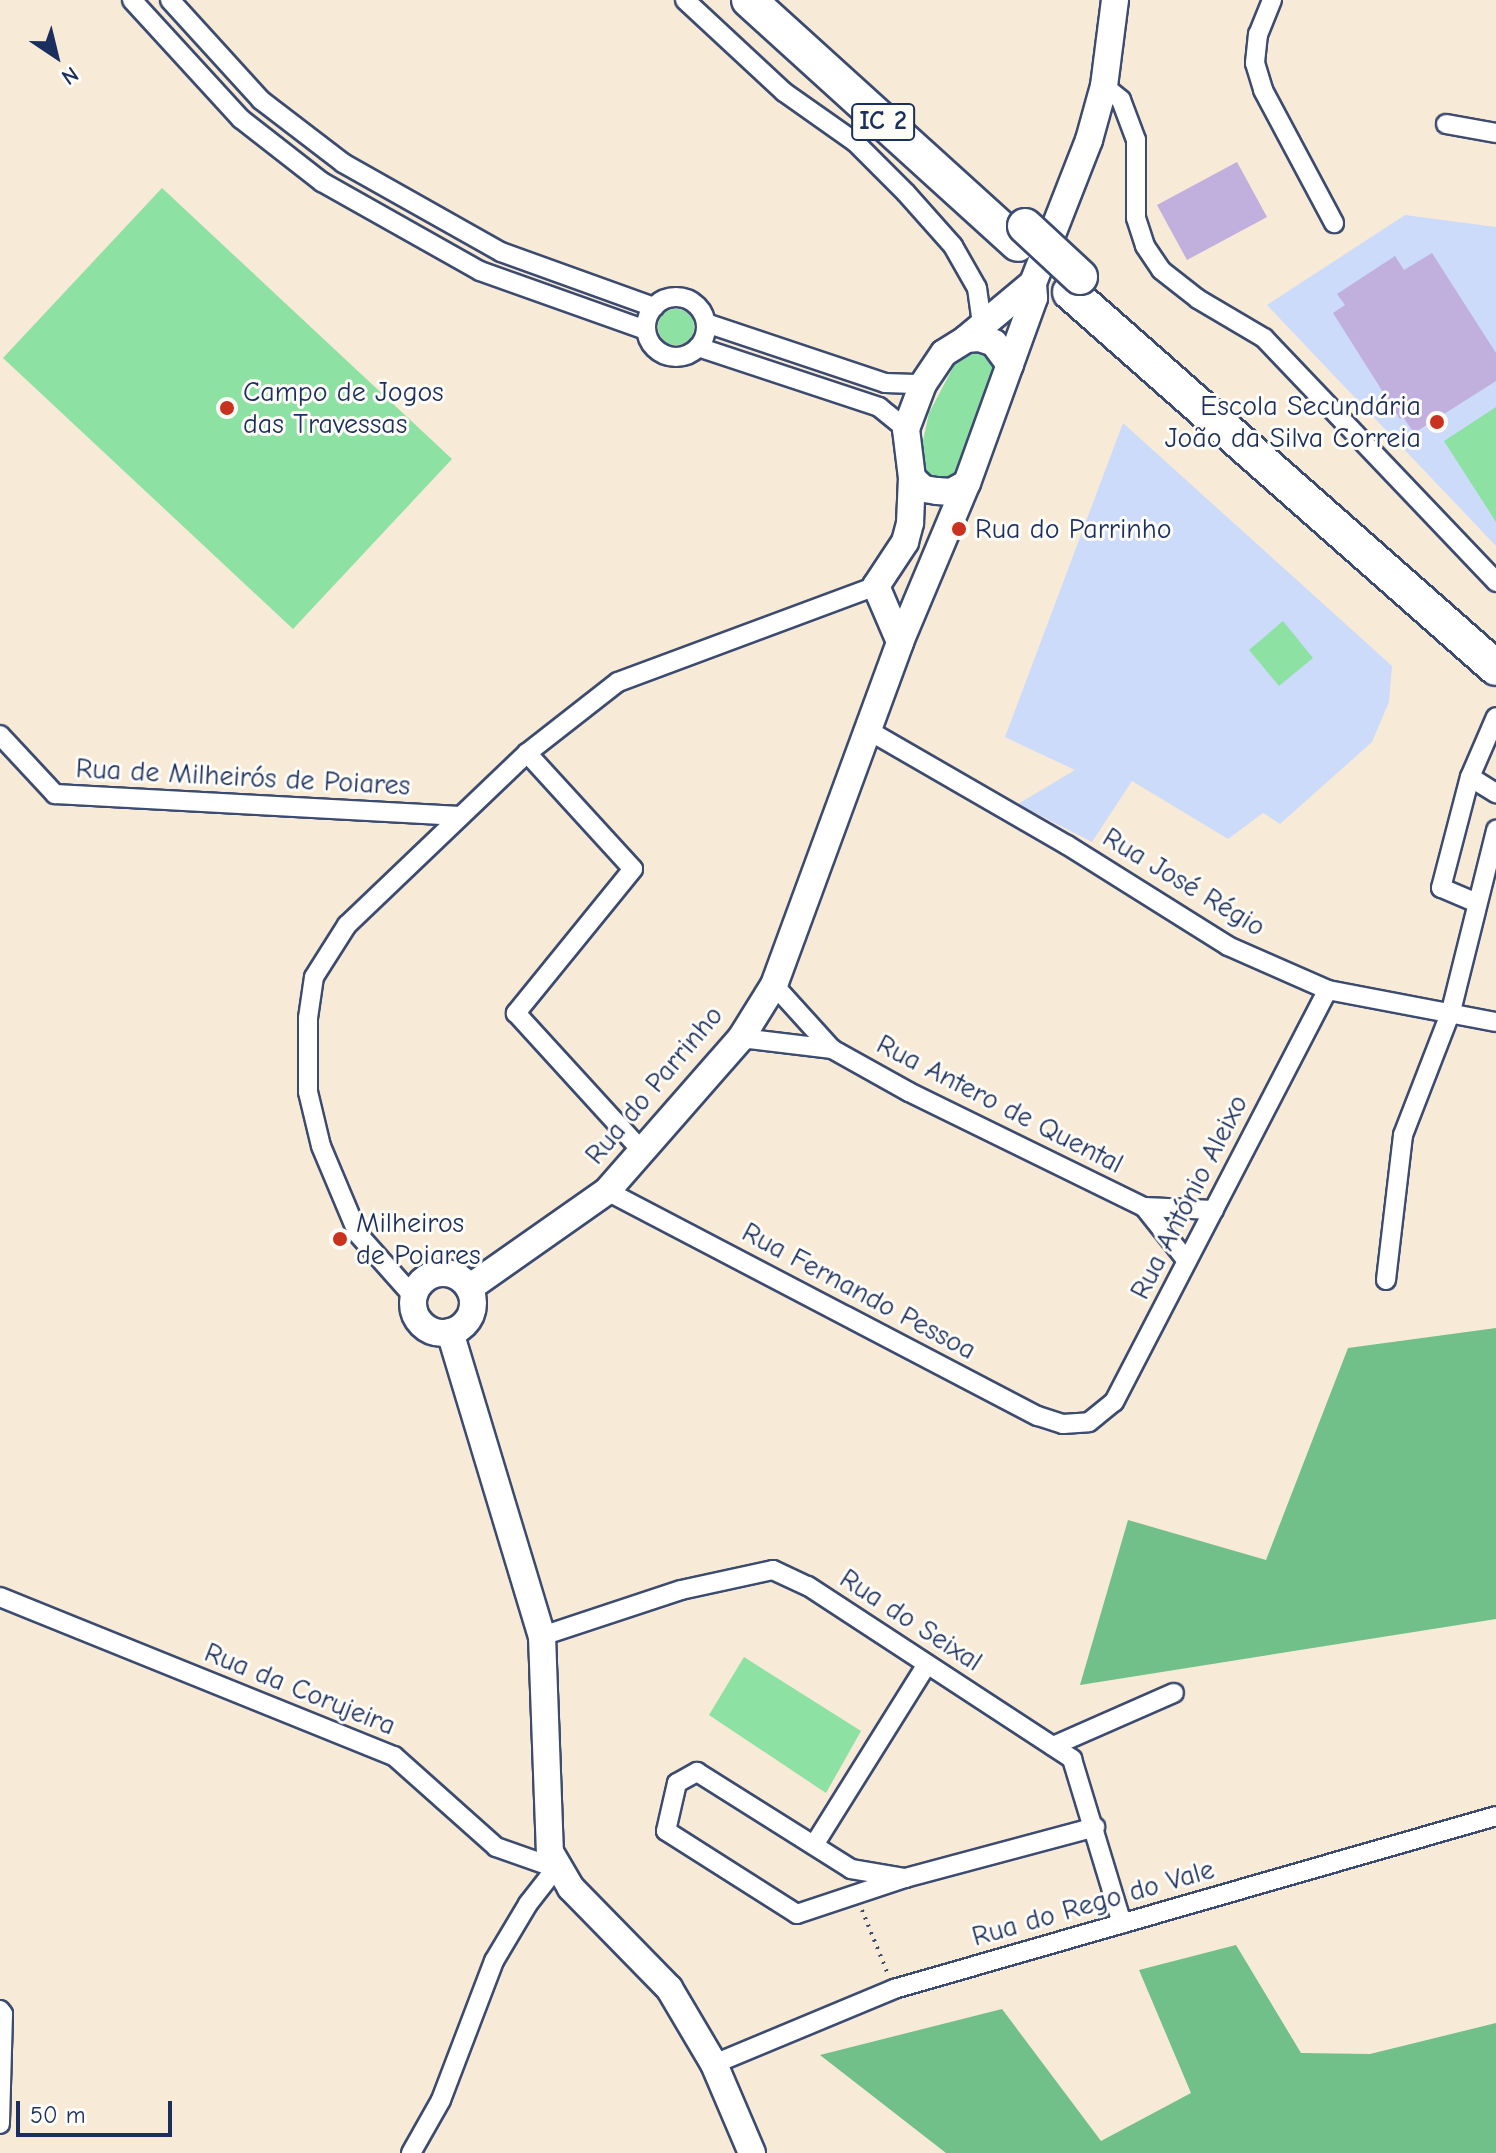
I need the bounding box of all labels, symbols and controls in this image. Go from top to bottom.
north arrow [16,16,96,96]
text: N [56,61,83,90]
road number: IC 2 [851,100,915,144]
place label: Campo de Jogos das Travessas [243,375,444,441]
place label: Escola Secundária João da Silva Correia [1165,389,1421,455]
marker: Campo de Jogos das Travessas [218,399,236,417]
marker: Escola Secundária João da Silva Correia [1428,413,1446,431]
place label: Rua do Parrinho [975,512,1172,546]
marker: Rua do Parrinho [950,520,968,538]
street label: Rua de Milheirós de Poiares [75,751,411,803]
street label: Rua José Régio [1097,820,1271,944]
street label: Rua do Parrinho [578,999,730,1171]
street label: Rua Antero de Quental [871,1027,1129,1181]
street label: Rua António Aleixo [1123,1089,1255,1305]
place label: Milheiros de Poiares [356,1206,481,1272]
street label: Rua Fernando Pessoa [736,1215,982,1367]
marker: Milheiros de Poiares [331,1230,349,1248]
street label: Rua do Seixal [834,1562,988,1678]
street label: Rua da Corujeira [200,1635,400,1743]
street label: Rua do Rego do Vale [968,1852,1218,1954]
scale bar [20,2085,176,2135]
text: 50 m [30,2101,86,2129]

